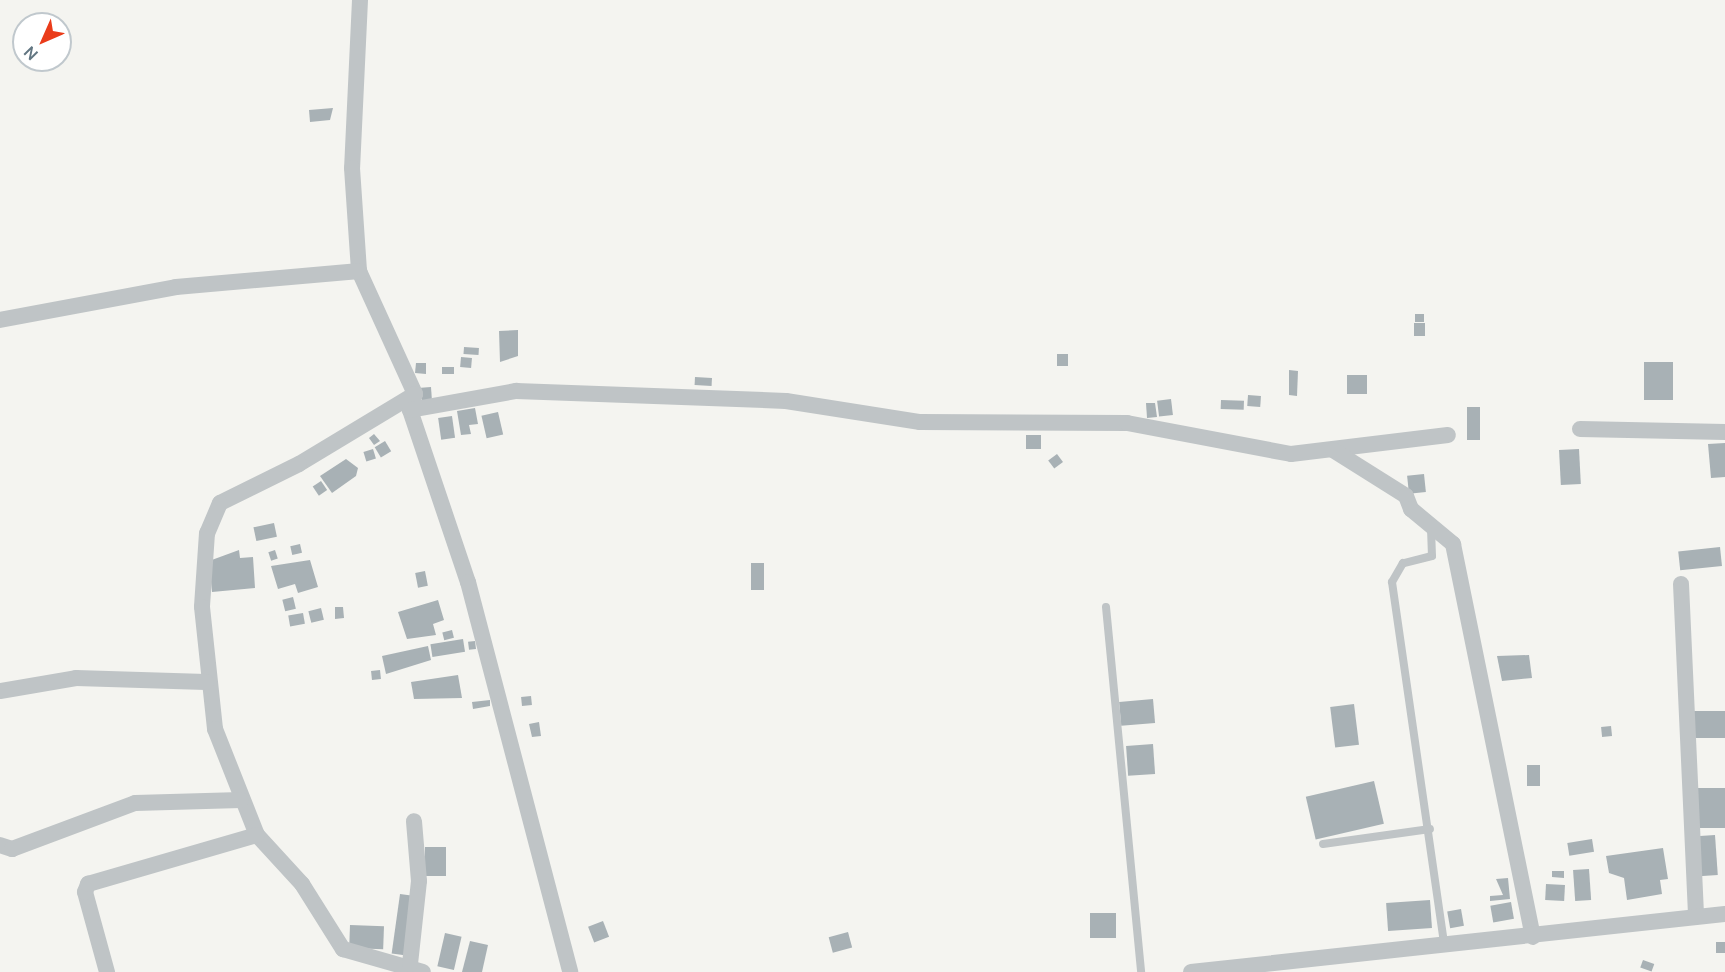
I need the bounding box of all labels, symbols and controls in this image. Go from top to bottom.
north arrow [12,12,72,72]
text: N [19,41,43,65]

